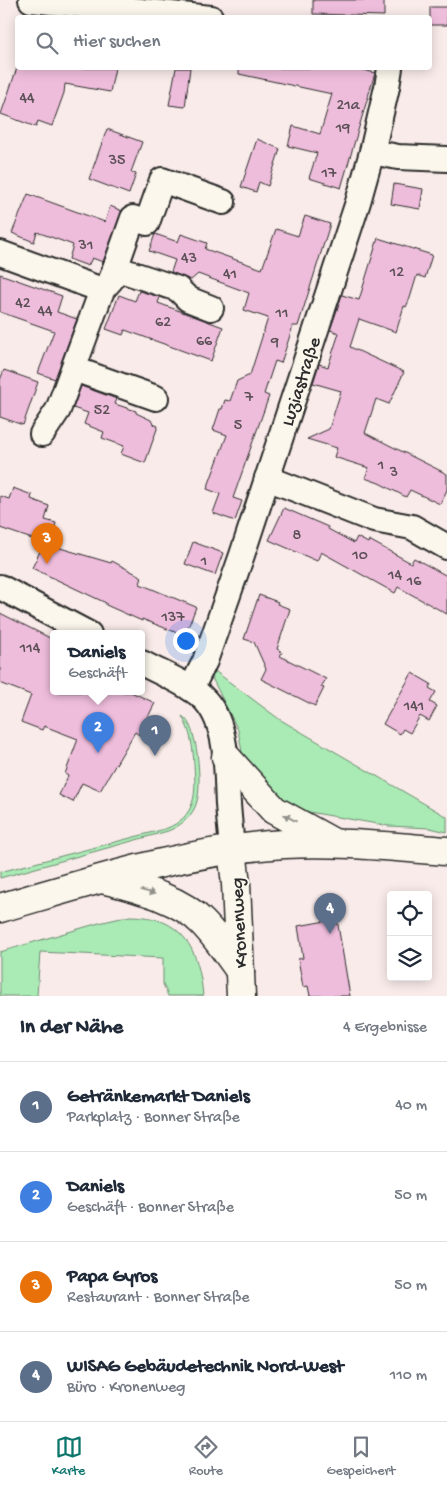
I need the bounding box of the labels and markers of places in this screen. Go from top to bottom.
pin: 3 [31,523,63,564]
pin: 2 [82,712,114,753]
pin: 1 [139,715,171,756]
pin: 4 [314,893,346,934]

